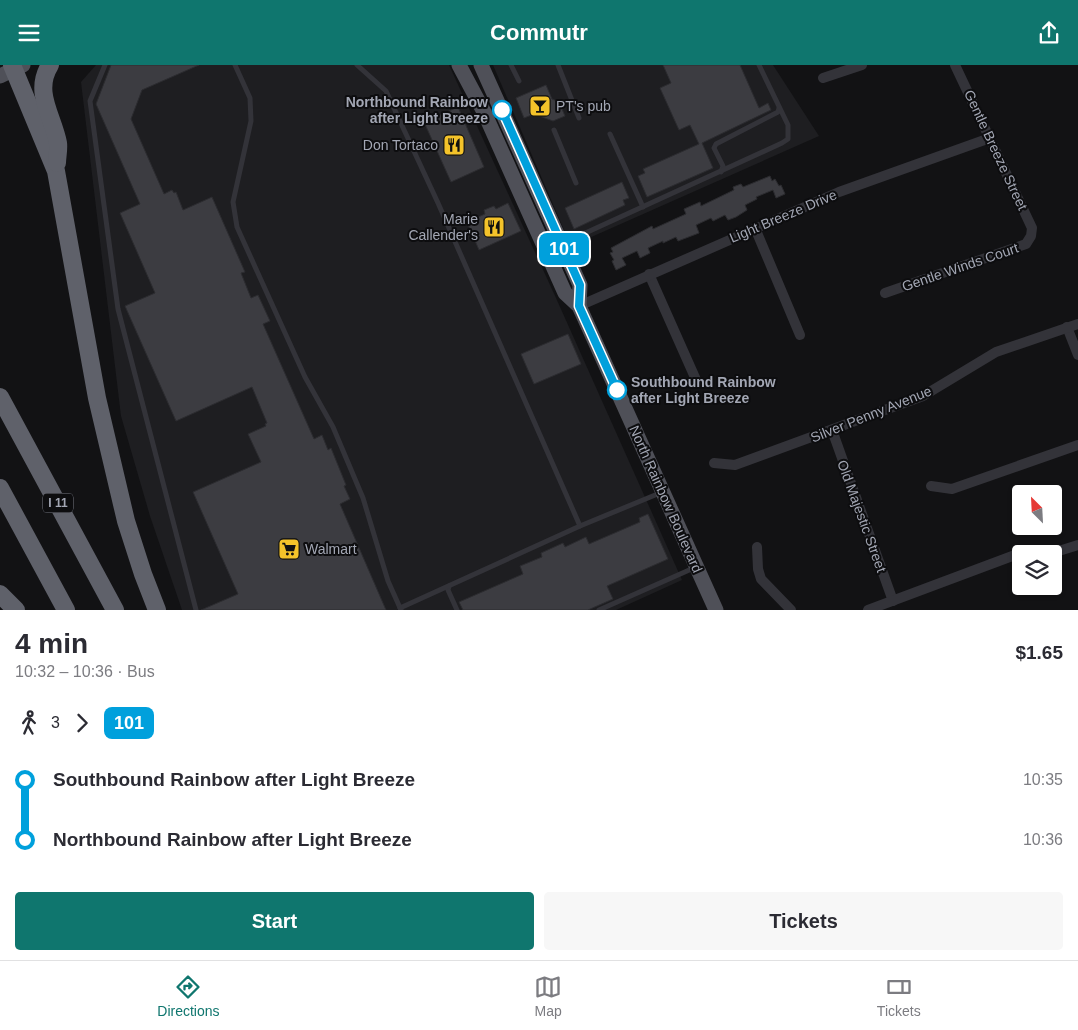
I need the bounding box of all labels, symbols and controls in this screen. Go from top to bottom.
icon: menu [15,19,43,47]
icon: share [1035,19,1063,47]
text: Commutr [490,20,588,45]
street label: Gentle Breeze Street [961,87,1031,213]
place label: Northbound Rainbow after Light Breeze [346,94,488,126]
bar icon: PT's pub [528,94,552,118]
place label: PT's pub [556,98,611,114]
marker: Northbound Rainbow after Light Breeze [492,100,512,120]
restaurant icon: Don Tortaco [442,133,466,157]
place label: Don Tortaco [363,137,438,153]
street label: Light Breeze Drive [727,186,839,246]
place label: Marie Callender's [408,211,478,243]
restaurant icon: Marie Callender's [482,215,506,239]
line badge: 101 [535,233,593,265]
text: 101 [549,239,579,259]
street label: Gentle Winds Court [900,240,1020,294]
place label: Southbound Rainbow after Light Breeze [631,374,776,406]
marker: Southbound Rainbow after Light Breeze [607,380,627,400]
street label: Silver Penny Avenue [808,382,934,446]
street label: North Rainbow Boulevard [626,423,706,575]
street label: Old Majestic Street [834,458,890,574]
north arrow [1012,485,1062,535]
map controls [1012,485,1062,595]
road number: I 11 [43,493,73,513]
supermarket icon: Walmart [277,537,301,561]
place label: Walmart [305,541,357,557]
button: layers [1012,545,1062,595]
text: 4 min [15,628,88,659]
text: $1.65 [1015,642,1063,663]
text: 10:32 – 10:36 · Bus [15,663,155,680]
icon: walk [15,709,43,737]
icon: forward [68,709,96,737]
text: 101 [114,713,144,733]
text: 3 [51,714,60,731]
text: Southbound Rainbow after Light Breeze [53,769,415,790]
text: 10:35 [1023,771,1063,788]
text: Northbound Rainbow after Light Breeze [53,829,412,850]
text: 10:36 [1023,831,1063,848]
button: Start [15,892,534,950]
button: Tickets [544,892,1063,950]
tab: Directions [157,973,220,1019]
tab: Map [534,973,562,1019]
tab: Tickets [877,973,921,1019]

